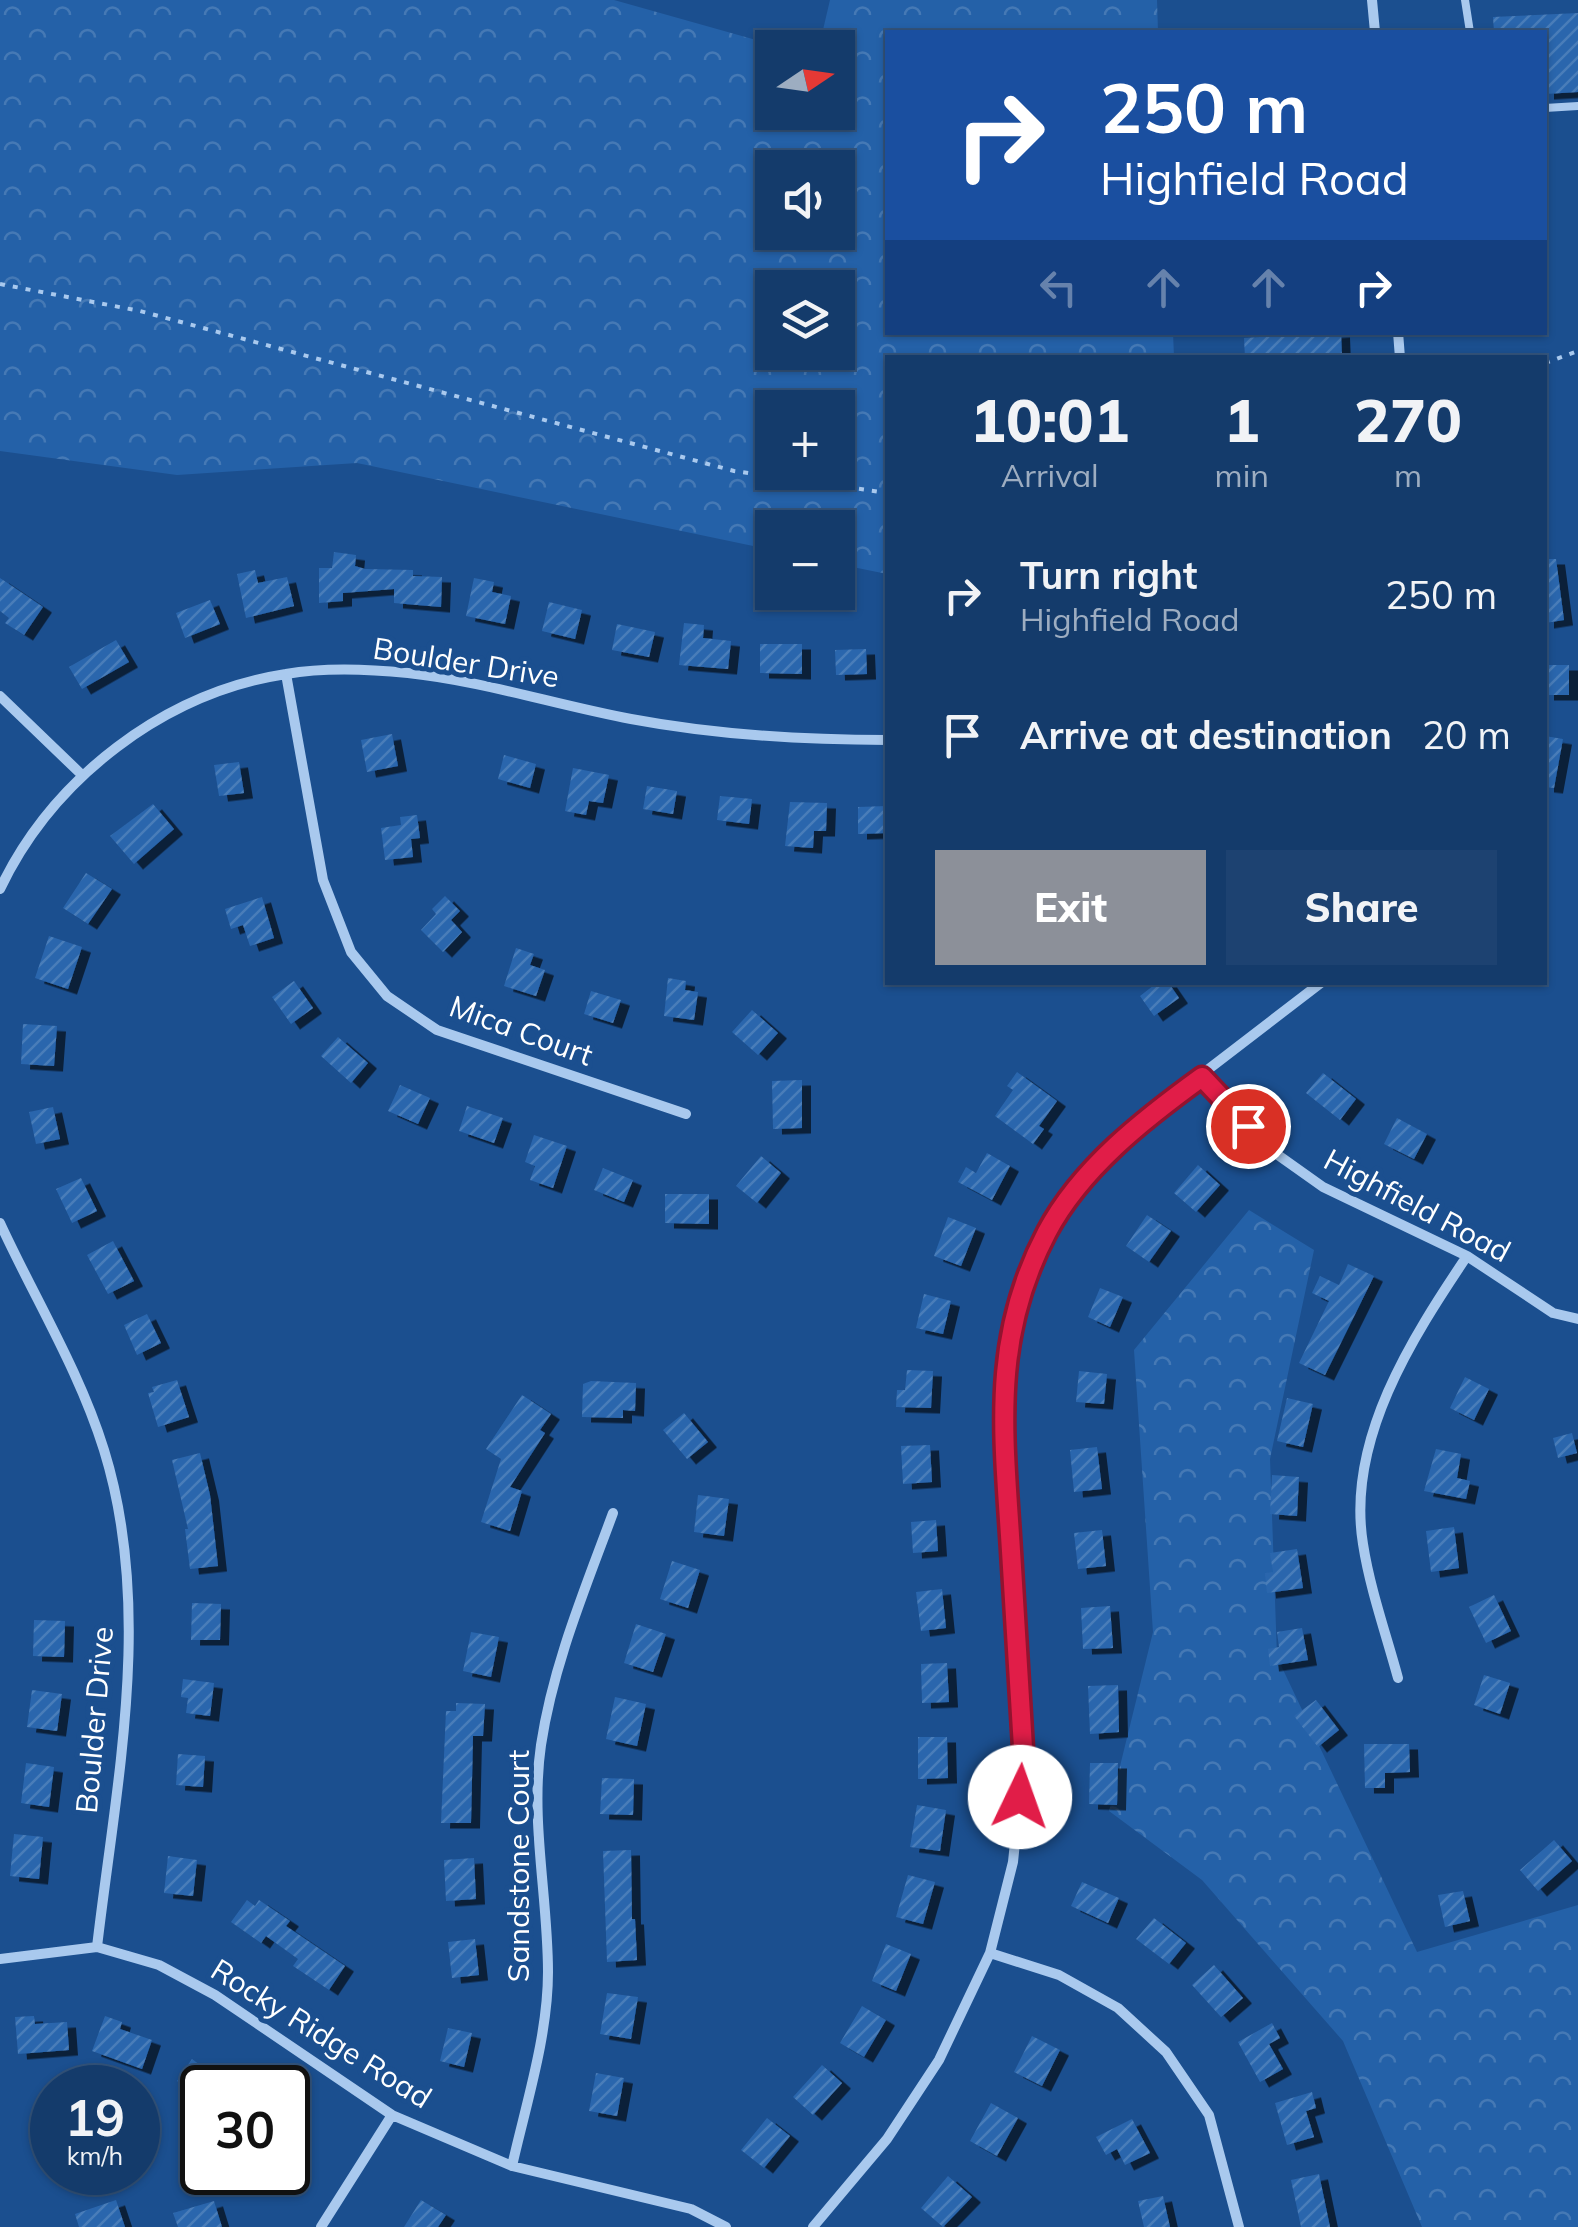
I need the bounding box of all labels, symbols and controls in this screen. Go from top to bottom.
north arrow [755,30,855,130]
map controls [755,30,855,610]
text: 250 m [1100,63,1308,151]
icon: right [935,70,1065,200]
button: sound [755,150,855,250]
text: Highfield Road [1100,150,1409,206]
icon: left [1031,260,1086,315]
icon: ahead [1136,260,1191,315]
icon: ahead [1241,260,1296,315]
icon: right [1346,260,1401,315]
button: layers [755,270,855,370]
text: 10:01 [970,382,1130,457]
text: 1 [1224,382,1260,457]
text: 270 [1354,382,1462,457]
button: + [755,390,855,490]
text: Arrival [1001,455,1099,495]
text: min [1215,455,1269,495]
text: m [1394,455,1422,495]
button: − [755,510,855,610]
text: Turn right [1020,551,1197,599]
icon: right [935,568,990,623]
text: 250 m [1385,571,1497,619]
text: Highfield Road [1020,599,1240,639]
street label: Boulder Drive [371,629,562,695]
icon: arrive [935,708,990,763]
text: Arrive at destination [1020,711,1392,759]
text: 20 m [1422,711,1511,759]
button: Exit [935,850,1206,965]
button: Share [1226,850,1497,965]
street label: Mica Court [445,987,598,1073]
pin [1206,1084,1291,1169]
icon: arrive [1221,1099,1276,1154]
street label: Highfield Road [1318,1140,1517,1270]
street label: Boulder Drive [67,1625,121,1815]
position arrow [968,1745,1072,1849]
street label: Sandstone Court [499,1750,537,1982]
street label: Rocky Ridge Road [204,1950,439,2116]
speed limit sign: 30 [180,2065,310,2195]
text: 19 [65,2086,125,2149]
text: km/h [67,2140,123,2171]

